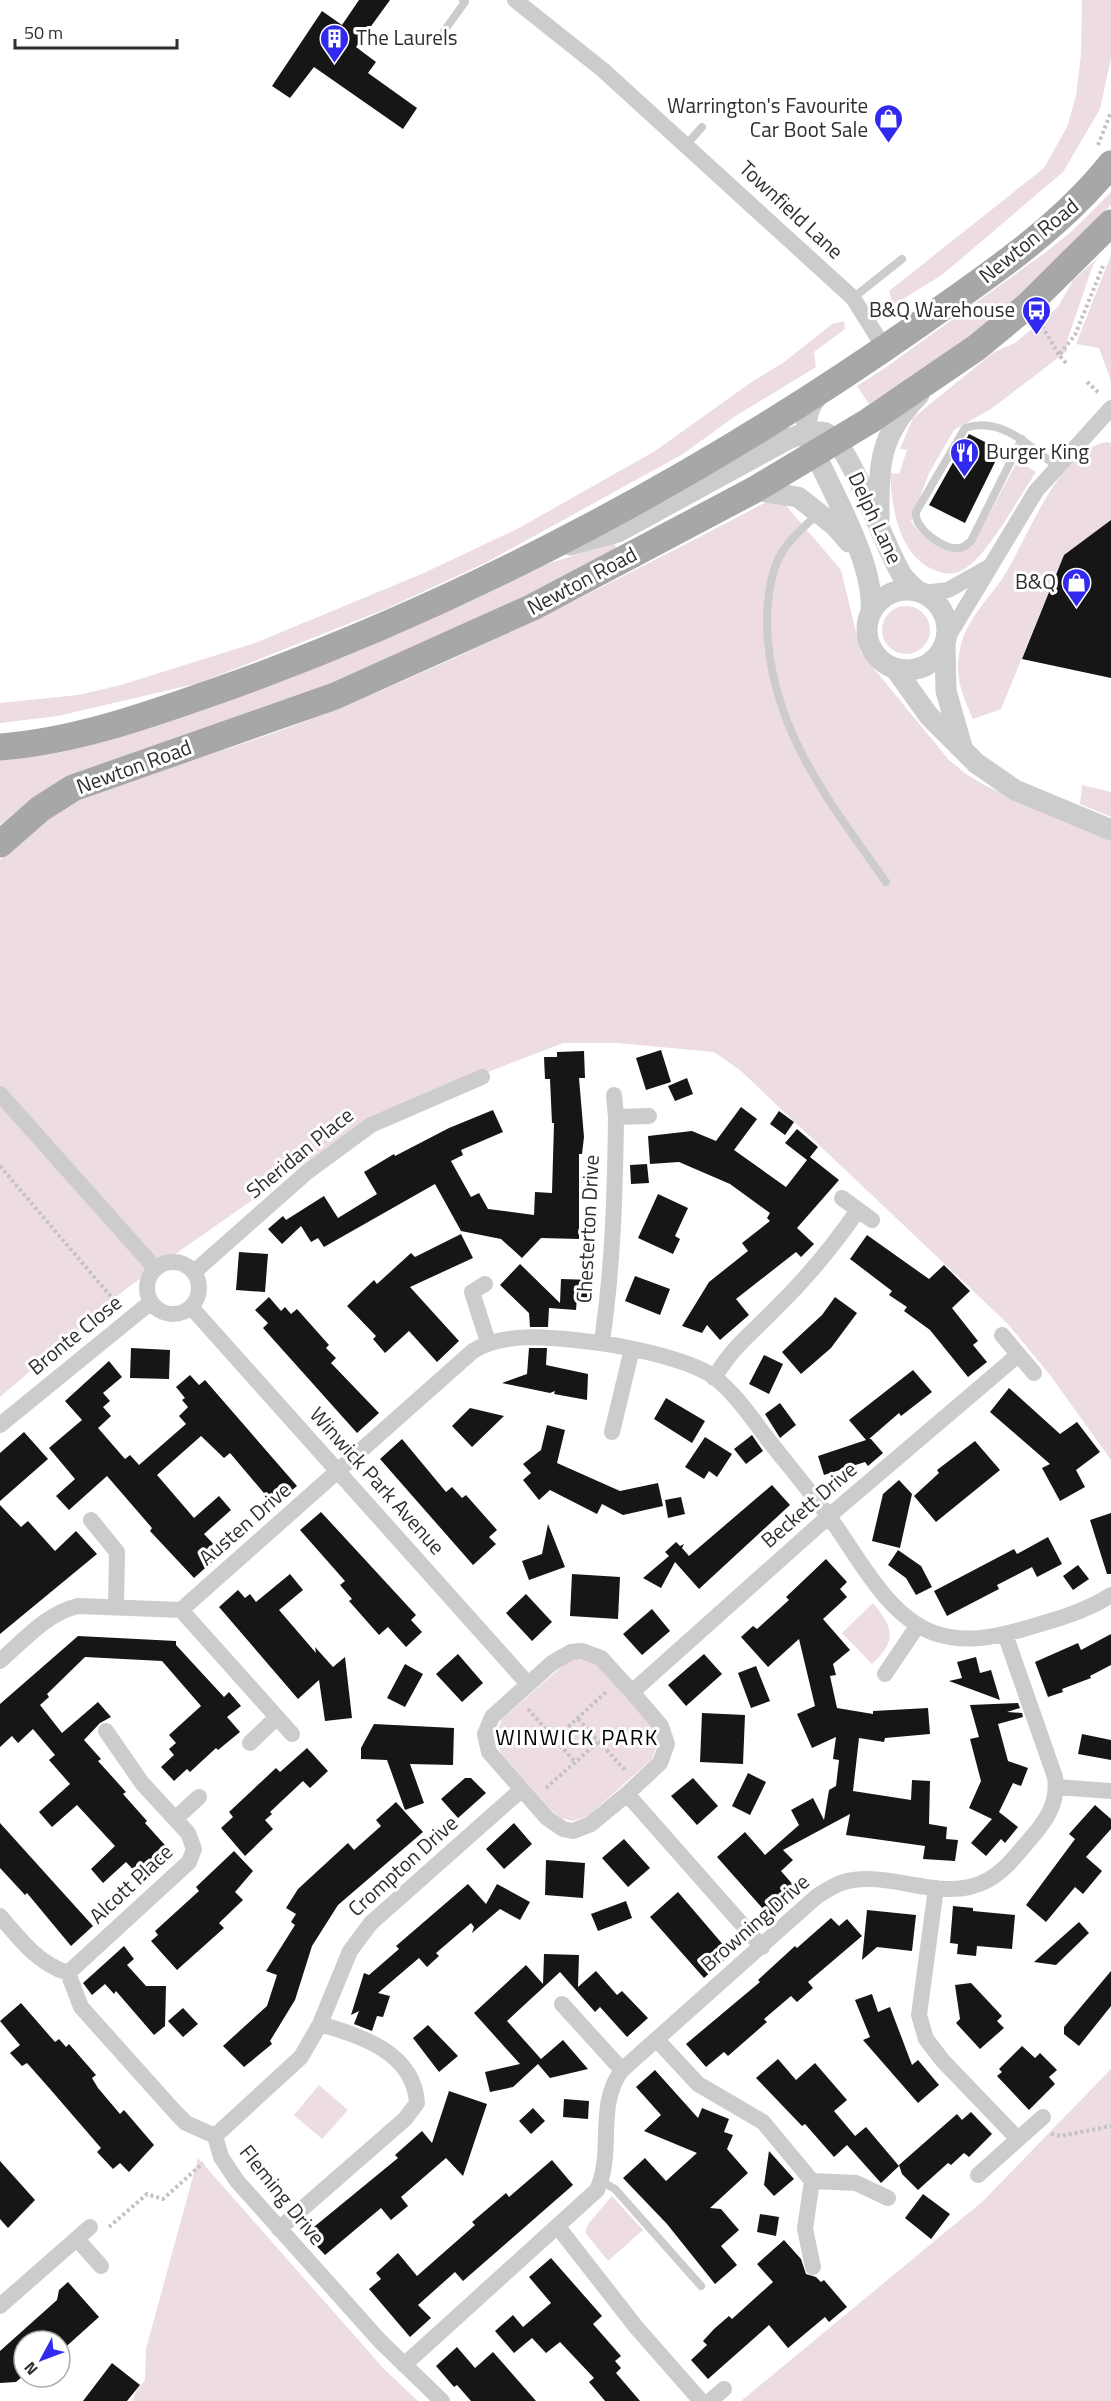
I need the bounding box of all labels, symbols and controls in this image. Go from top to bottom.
scale bar [15,12,177,50]
text: 50 m [24,19,63,46]
place label: The Laurels [356,21,458,53]
building icon: The Laurels [319,22,351,64]
place label: Warrington's Favourite Car Boot Sale [667,89,868,145]
shop icon: Warrington's Favourite Car Boot Sale [873,102,905,144]
street label: Townfield Lane [732,152,851,266]
street label: Newton Road [972,190,1085,291]
place label: B&Q Warehouse [869,293,1015,325]
bus stop icon: B&Q Warehouse [1020,294,1052,336]
place label: Burger King [986,435,1089,467]
restaurant icon: Burger King [949,436,981,478]
street label: Delph Lane [841,466,911,569]
street label: Newton Road [521,538,642,623]
place label: B&Q [1015,565,1056,597]
shop icon: B&Q [1061,566,1093,608]
street label: Newton Road [72,730,196,802]
street label: Sheridan Place [239,1099,360,1206]
street label: Chesterton Drive [567,1154,607,1304]
street label: Bronte Close [21,1286,128,1382]
street label: Winwick Park Avenue [303,1399,453,1561]
street label: Beckett Drive [753,1453,863,1555]
street label: Austen Drive [191,1474,298,1572]
district label: WINWICK PARK [495,1720,659,1754]
street label: Crompton Drive [340,1807,464,1923]
street label: Alcott Place [81,1836,179,1931]
street label: Browning Drive [693,1866,816,1979]
street label: Fleming Drive [232,2137,333,2252]
north arrow [12,2329,72,2389]
text: N [18,2357,43,2381]

